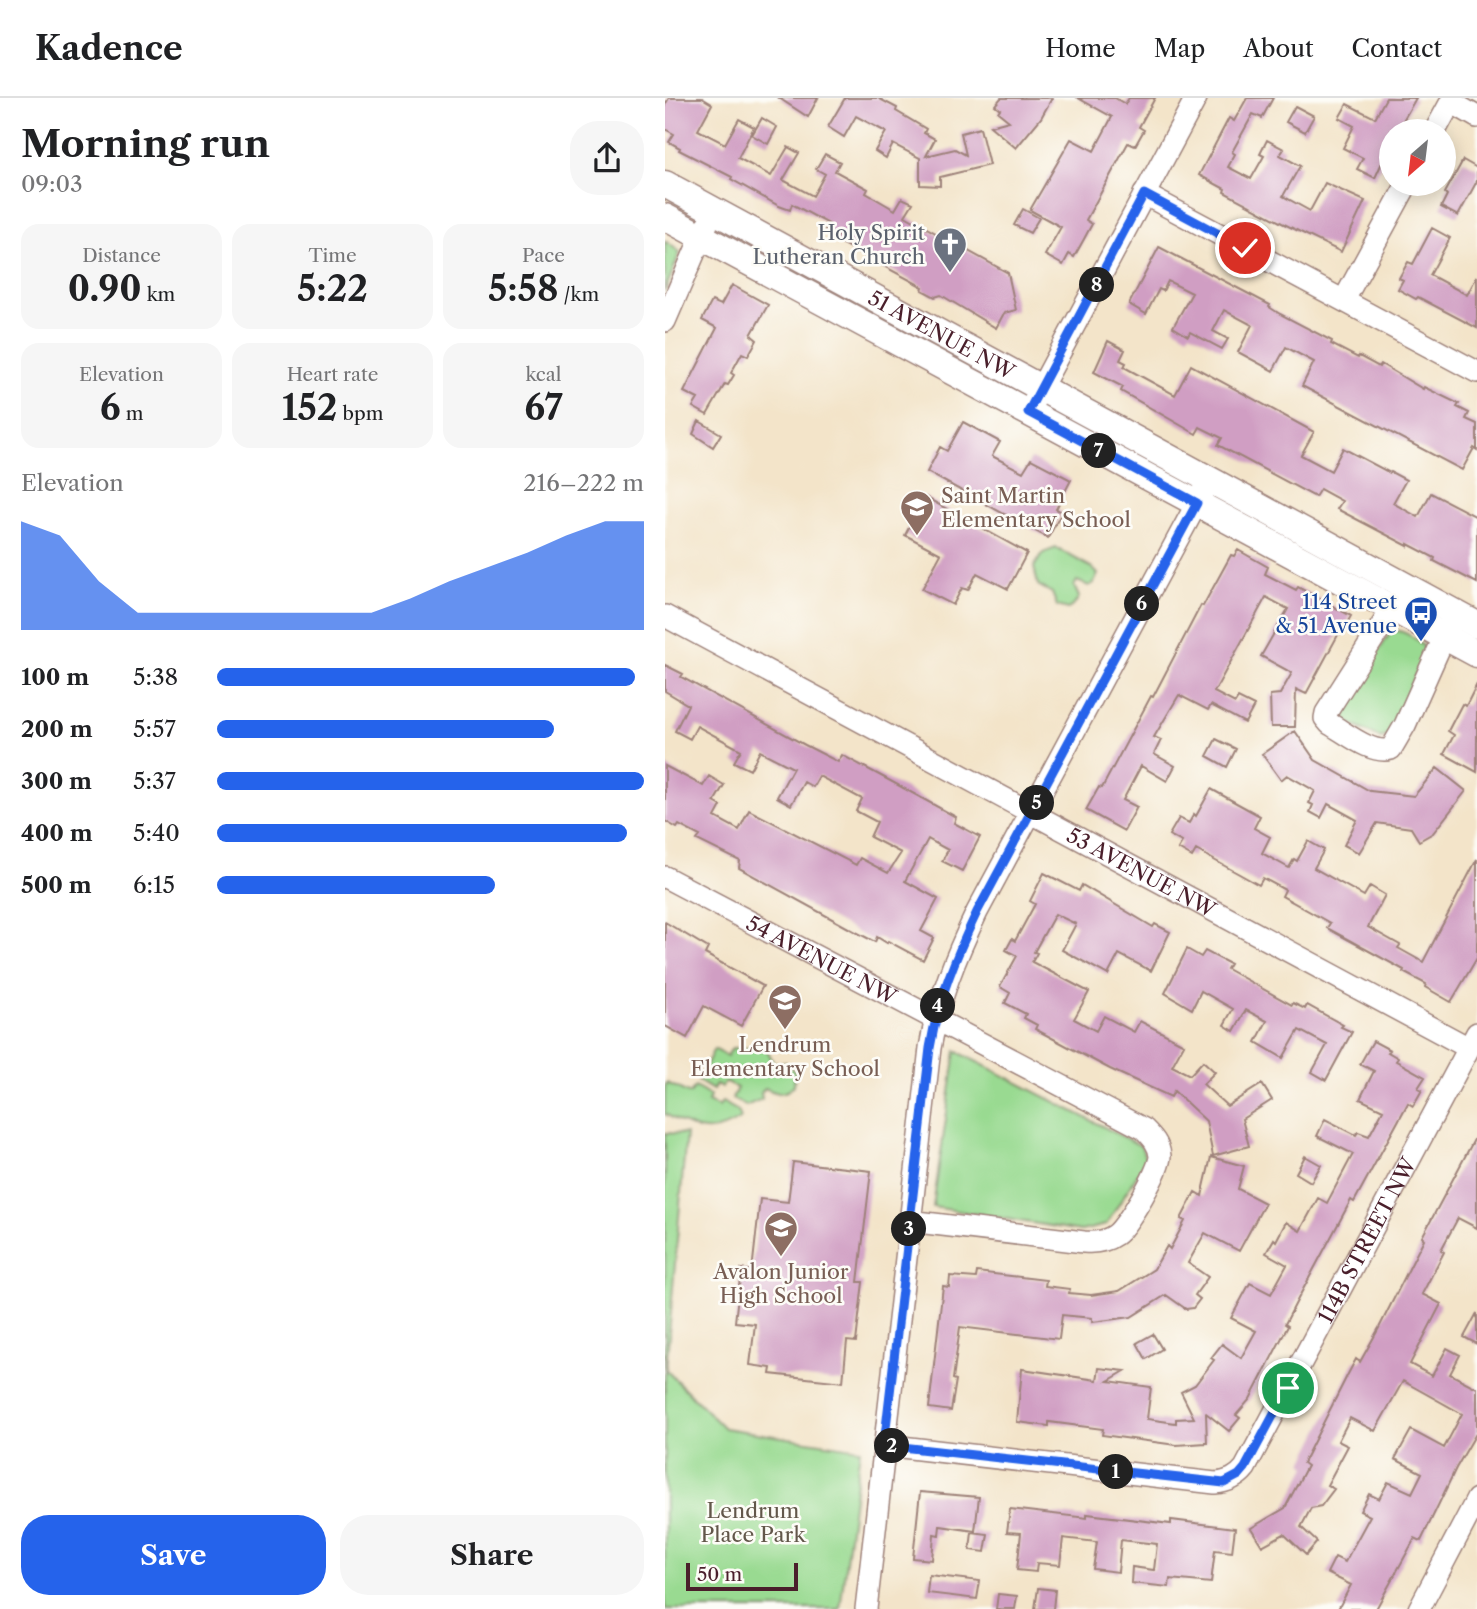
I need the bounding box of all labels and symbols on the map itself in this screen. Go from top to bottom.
north arrow [1379,119,1456,196]
pin [1215,218,1275,278]
place label: Holy Spirit Lutheran Church [752,220,926,269]
church icon: Holy Spirit Lutheran Church [931,225,969,274]
pin: 8 [1079,268,1115,302]
street label: 51 AVENUE NW [864,285,1020,385]
pin: 7 [1081,434,1117,468]
place label: Saint Martin Elementary School [941,483,1131,532]
school or university icon: Saint Martin Elementary School [898,488,936,537]
pin: 6 [1125,587,1159,622]
place label: 114 Street & 51 Avenue [1275,589,1398,638]
bus stop icon: 114 Street & 51 Avenue [1402,594,1440,643]
pin: 5 [1019,786,1055,820]
street label: 53 AVENUE NW [1063,822,1221,923]
street label: 54 AVENUE NW [742,910,902,1010]
school or university icon: Lendrum Elementary School [766,982,804,1031]
pin: 4 [921,988,955,1024]
place label: Lendrum Elementary School [690,1032,880,1081]
street label: 114B STREET NW [1312,1152,1421,1327]
school or university icon: Avalon Junior High School [762,1209,800,1258]
pin: 3 [891,1212,927,1246]
place label: Avalon Junior High School [712,1259,849,1308]
pin [1258,1358,1318,1418]
pin: 2 [875,1428,909,1464]
pin: 1 [1099,1454,1133,1490]
park label: Lendrum Place Park [700,1498,806,1547]
scale bar [686,1560,798,1592]

